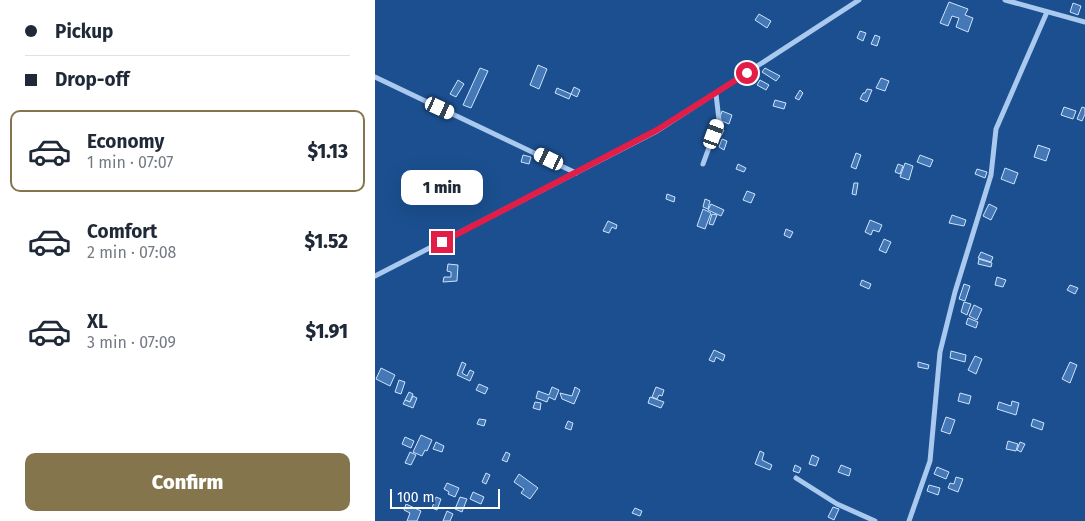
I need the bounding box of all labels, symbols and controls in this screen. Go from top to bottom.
text: Pickup [55,20,113,43]
route start [736,62,758,84]
text: Drop-off [55,68,129,91]
car [423,95,456,121]
car [701,117,726,151]
icon: car [27,129,72,174]
text: Economy [87,130,164,153]
text: $1.13 [308,140,348,163]
car [532,146,565,172]
text: 1 min · 07:07 [87,153,173,172]
callout: 1 min [401,170,483,204]
text: 1 min [423,178,461,197]
icon: car [27,219,72,264]
text: Comfort [87,220,157,243]
text: $1.52 [304,230,348,253]
route end [431,231,453,253]
text: 2 min · 07:08 [87,243,176,262]
icon: car [27,309,72,354]
text: XL [87,310,108,333]
text: $1.91 [306,320,348,343]
text: 3 min · 07:09 [87,333,176,352]
button: Confirm [25,453,350,511]
scale bar [390,486,500,509]
text: 100 m [397,489,434,506]

